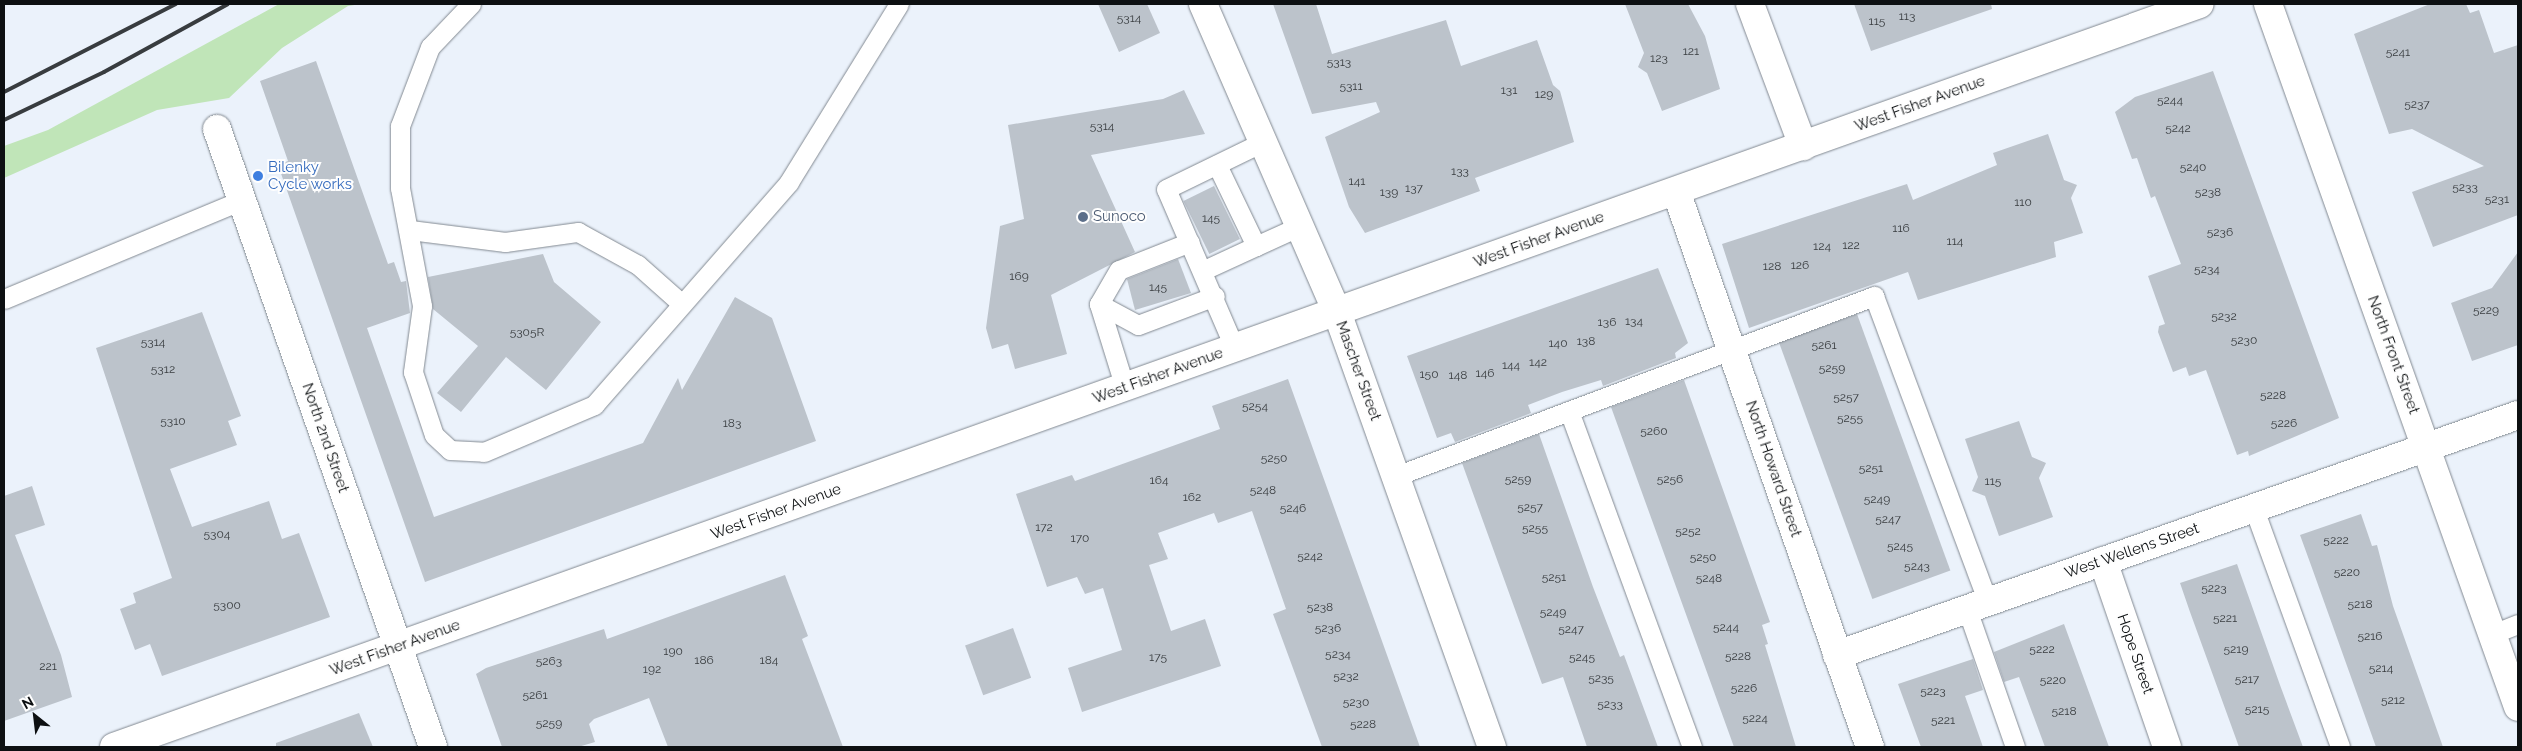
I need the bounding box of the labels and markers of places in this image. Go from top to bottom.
place label: Bilenky Cycle works [268,158,352,193]
marker: Bilenky Cycle works [252,170,264,182]
place label: Sunoco [1093,208,1146,226]
marker: Sunoco [1077,211,1089,223]

